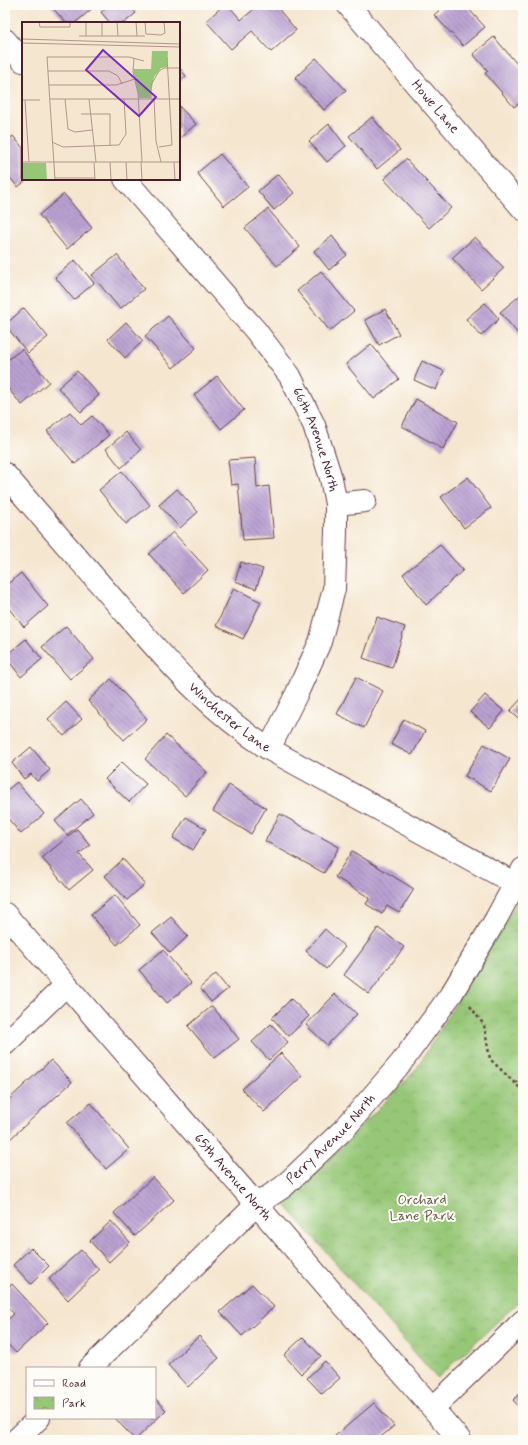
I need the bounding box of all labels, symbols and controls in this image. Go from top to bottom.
inset map [22,22,180,180]
street label: Howe Lane [407,76,463,137]
street label: 66th Avenue North [288,384,343,494]
street label: Winchester Lane [184,678,275,757]
street label: Perry Avenue North [282,1090,380,1188]
street label: 65th Avenue North [190,1130,276,1225]
park label: Orchard Lane Park [389,1191,455,1225]
legend [26,1367,156,1419]
text: Road [62,1376,86,1392]
text: Park [62,1396,86,1412]

